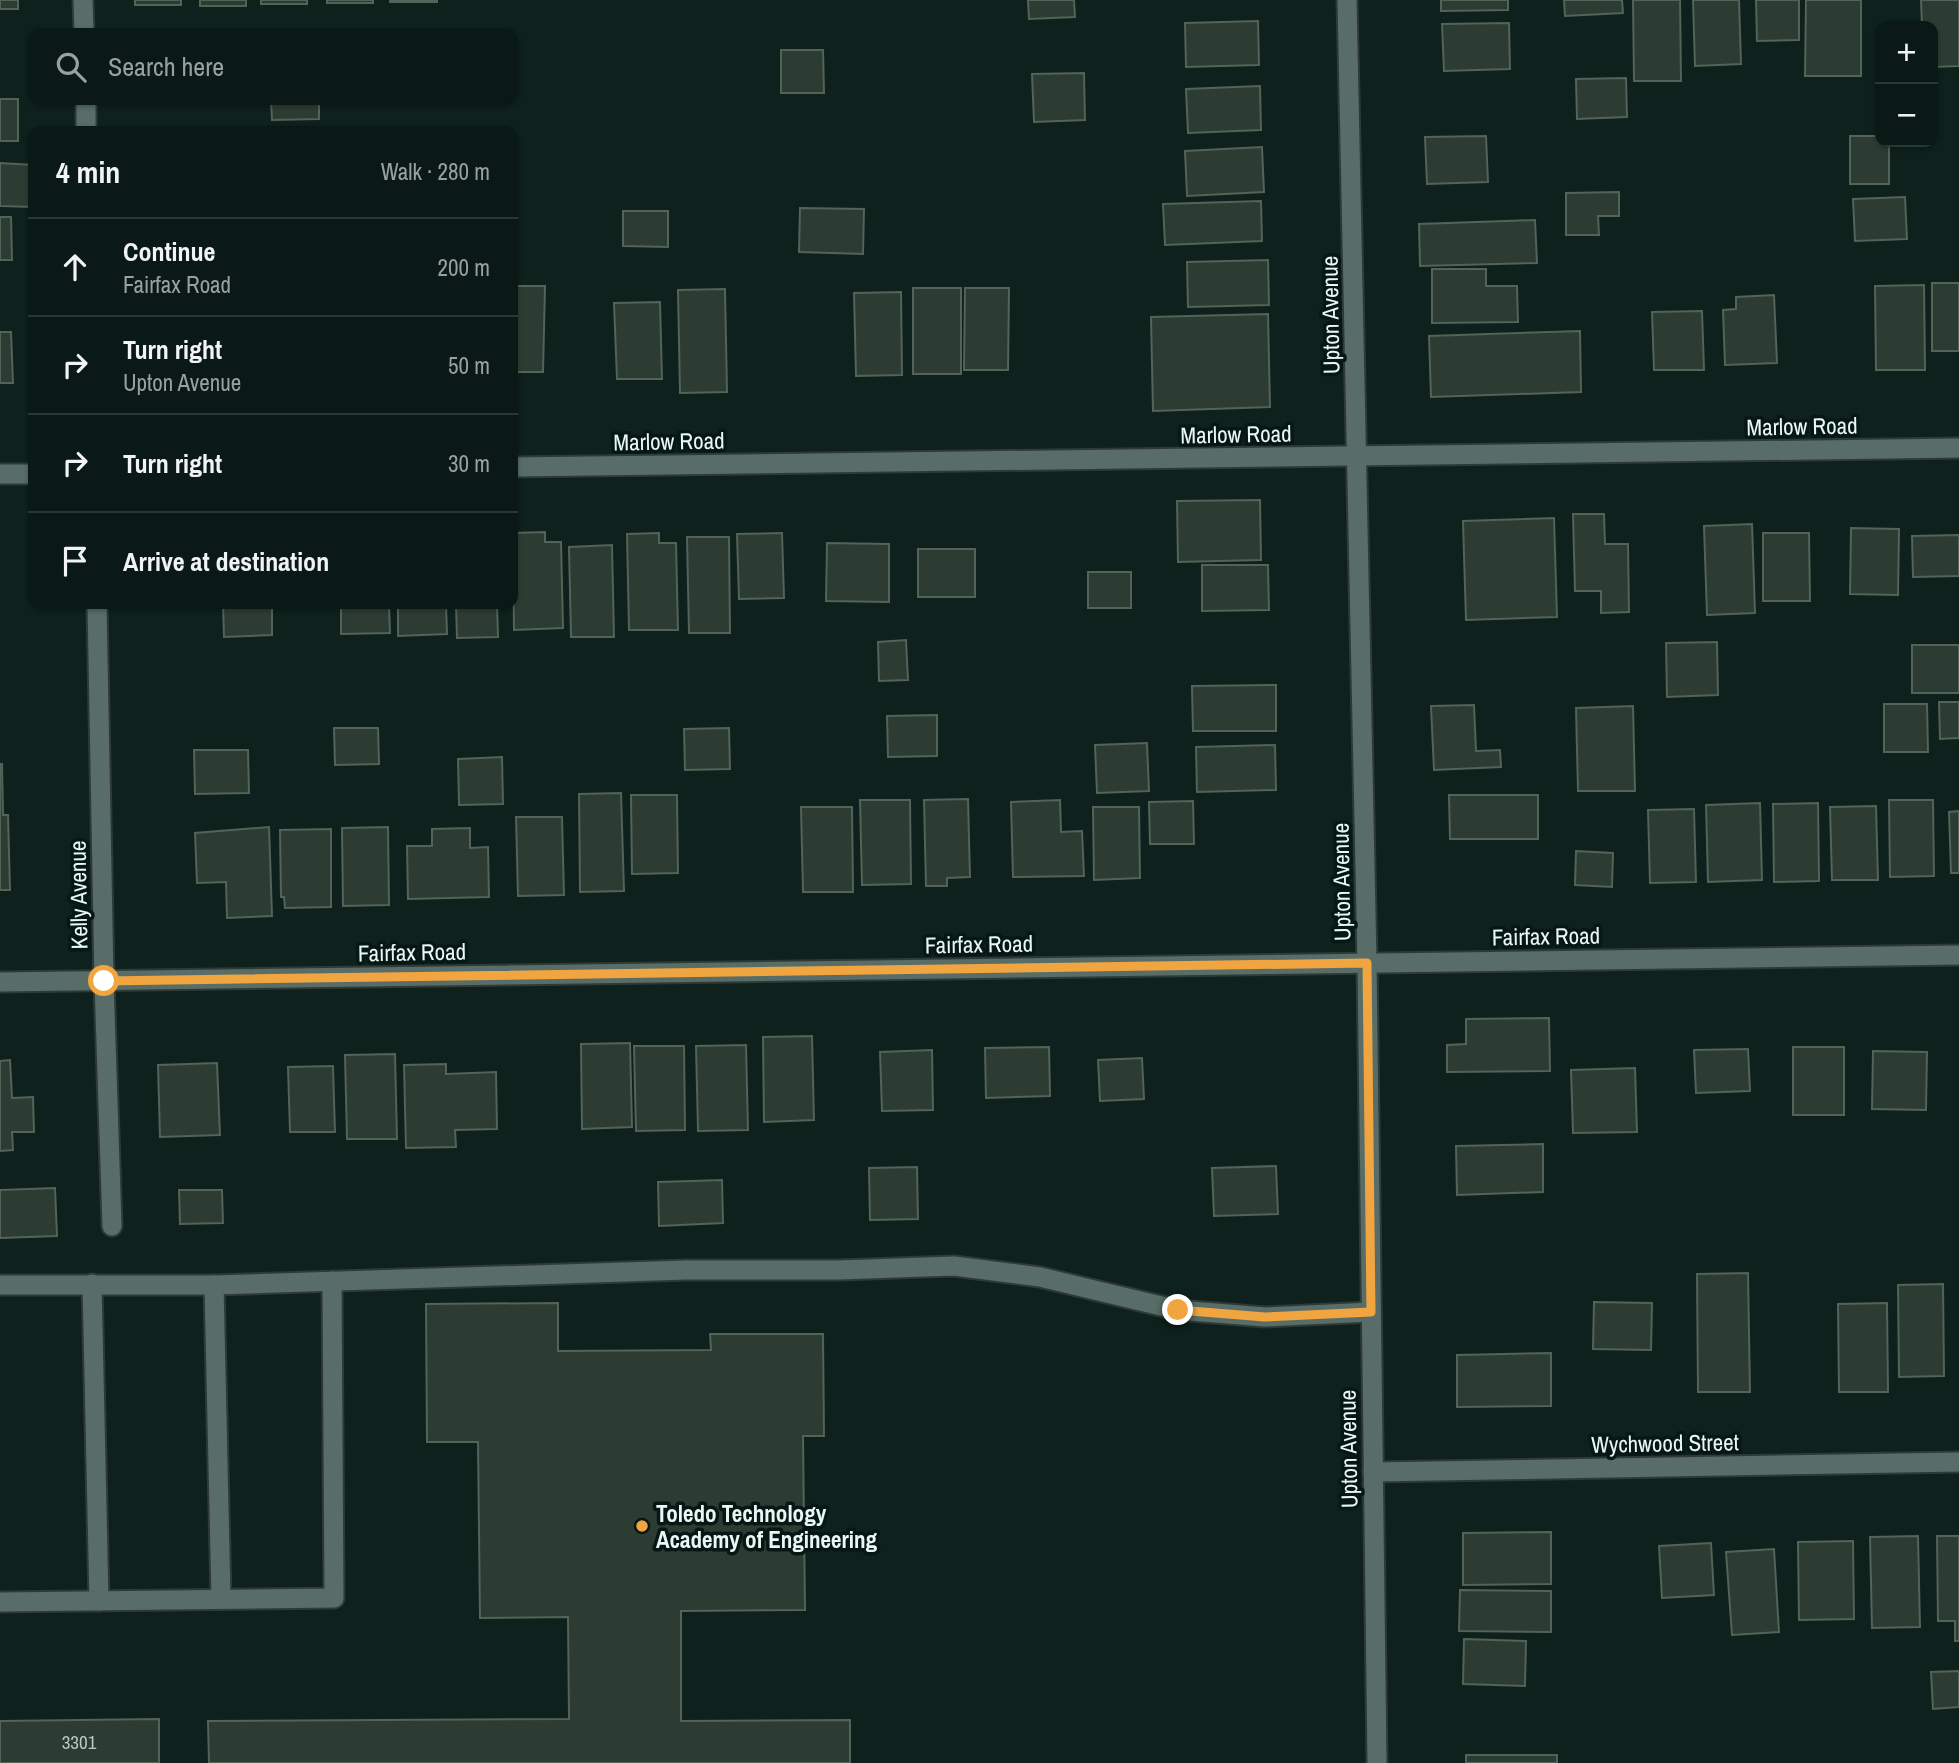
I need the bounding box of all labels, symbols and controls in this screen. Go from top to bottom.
map controls [1875,21,1938,147]
button: + [1875,21,1938,84]
search box [28,28,518,105]
icon: search [52,48,90,86]
text: Search here [108,49,224,84]
button: − [1875,84,1938,147]
text: 4 min [56,152,120,192]
text: Walk · 280 m [381,156,490,187]
text: Continue [123,234,215,269]
icon: ahead [56,248,94,286]
text: 200 m [438,252,490,283]
street label: Upton Avenue [1313,256,1347,374]
text: Fairfax Road [123,269,231,300]
text: Turn right [123,332,222,367]
icon: right [56,346,94,384]
text: 50 m [448,350,490,381]
text: Upton Avenue [123,367,241,398]
street label: Marlow Road [1746,410,1858,442]
street label: Marlow Road [1180,418,1292,450]
street label: Marlow Road [613,425,725,457]
icon: right [56,444,94,482]
text: Turn right [123,446,222,481]
text: 30 m [448,448,490,479]
icon: arrive [56,542,94,580]
text: Arrive at destination [123,544,329,579]
street label: Upton Avenue [1324,823,1358,941]
street label: Kelly Avenue [62,840,94,950]
street label: Fairfax Road [1492,920,1600,952]
street label: Fairfax Road [925,928,1033,960]
street label: Fairfax Road [358,936,466,968]
route start [88,965,119,996]
route end [1162,1294,1193,1325]
street label: Upton Avenue [1331,1390,1365,1508]
street label: Wychwood Street [1591,1426,1739,1460]
place label: Toledo Technology Academy of Engineering [656,1498,878,1555]
marker: Toledo Technology Academy of Engineering [634,1518,650,1534]
house number: 3301 [62,1729,97,1755]

